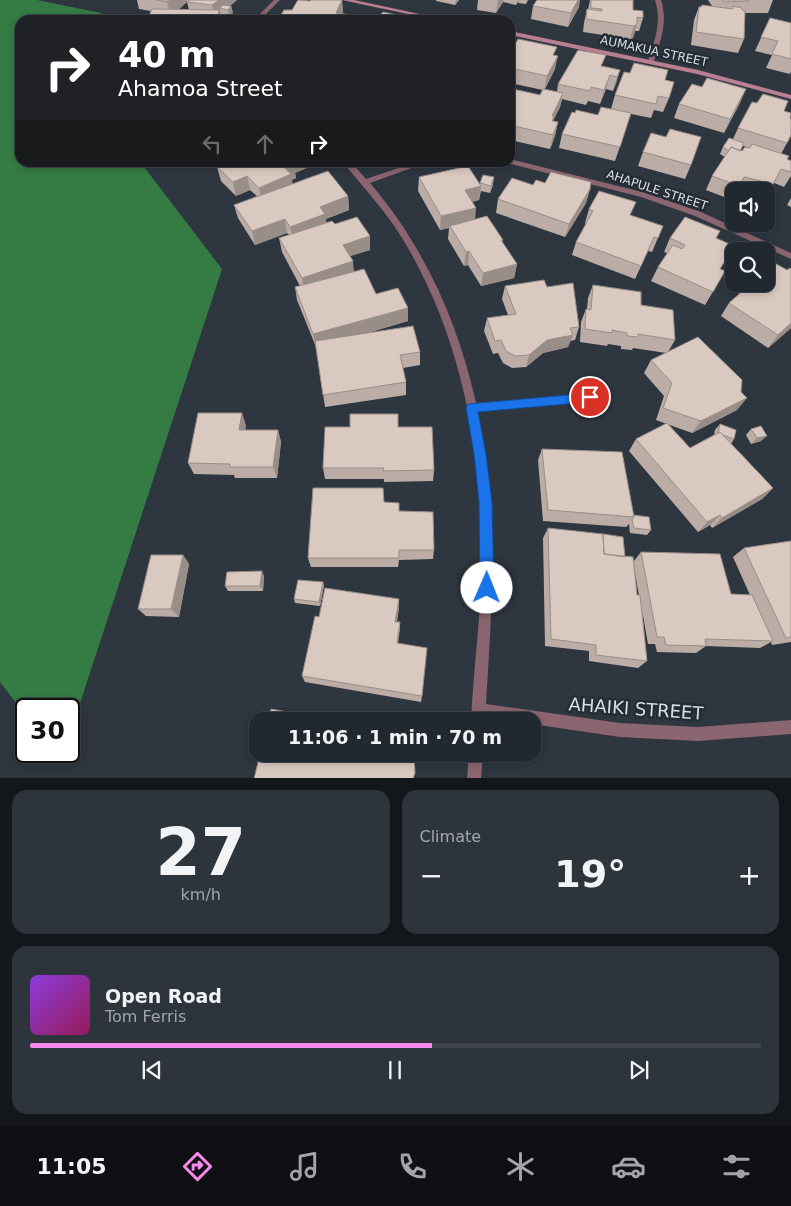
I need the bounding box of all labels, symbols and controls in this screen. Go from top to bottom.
street label: AUMAKUA STREET [599,33,710,69]
icon: right [35,35,100,100]
text: 40 m [118,35,215,75]
text: Ahamoa Street [118,76,283,101]
icon: left [198,130,226,158]
icon: ahead [251,130,279,158]
icon: right [304,130,332,158]
street label: AHAPULE STREET [605,167,710,213]
map controls [725,182,775,292]
button: sound [725,182,775,232]
button: search [725,242,775,292]
pin [569,376,611,418]
icon: arrive [576,383,604,411]
position arrow [460,561,512,613]
street label: AHAIKI STREET [568,693,705,724]
speed limit sign: 30 [15,698,80,763]
text: 11:06 · 1 min · 70 m [288,726,502,748]
text: 27 [156,815,246,890]
text: Climate [420,827,481,846]
text: 19° [554,852,626,896]
text: − [420,859,443,892]
text: + [738,859,761,892]
text: km/h [181,885,221,904]
text: Open Road [105,985,222,1007]
text: Tom Ferris [105,1007,186,1026]
icon: previous [138,1056,166,1084]
icon: pause [381,1056,409,1084]
icon: next [625,1056,653,1084]
icon: directions [180,1149,215,1184]
icon: music [287,1149,322,1184]
icon: phone [395,1149,430,1184]
icon: climate [503,1149,538,1184]
icon: car [611,1149,646,1184]
icon: filters [719,1149,754,1184]
text: 11:05 [36,1154,107,1179]

